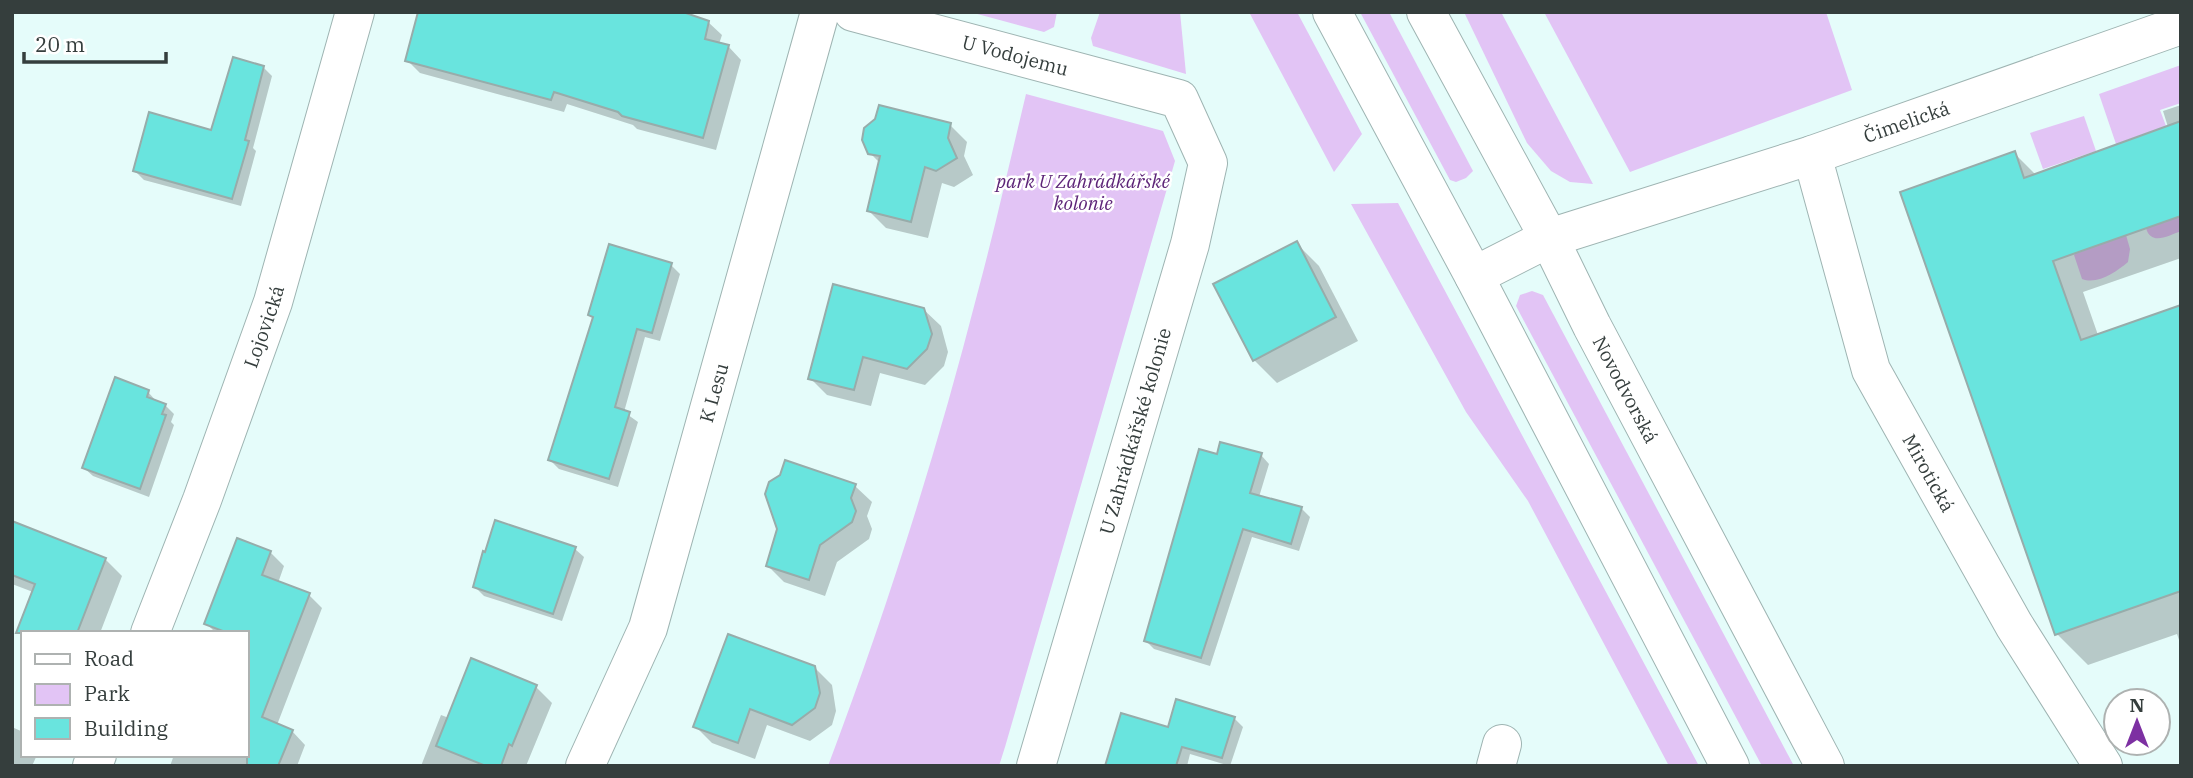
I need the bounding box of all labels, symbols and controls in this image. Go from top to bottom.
scale bar [24,21,166,65]
text: 20 m [35,30,85,58]
street label: U Vodojemu [960,30,1071,81]
street label: Čimelická [1860,96,1953,148]
park label: park U Zahrádkářské kolonie [994,169,1171,215]
street label: Lojovická [238,283,289,371]
street label: U Zahrádkářské kolonie [1094,325,1176,537]
street label: Novodvorská [1587,332,1664,447]
street label: K Lesu [694,360,733,425]
street label: Mirotická [1897,430,1960,516]
legend [21,631,248,757]
text: Road [84,644,134,672]
text: Park [84,679,131,707]
north arrow [2102,687,2172,757]
text: N [2129,693,2145,717]
text: Building [84,714,169,742]

